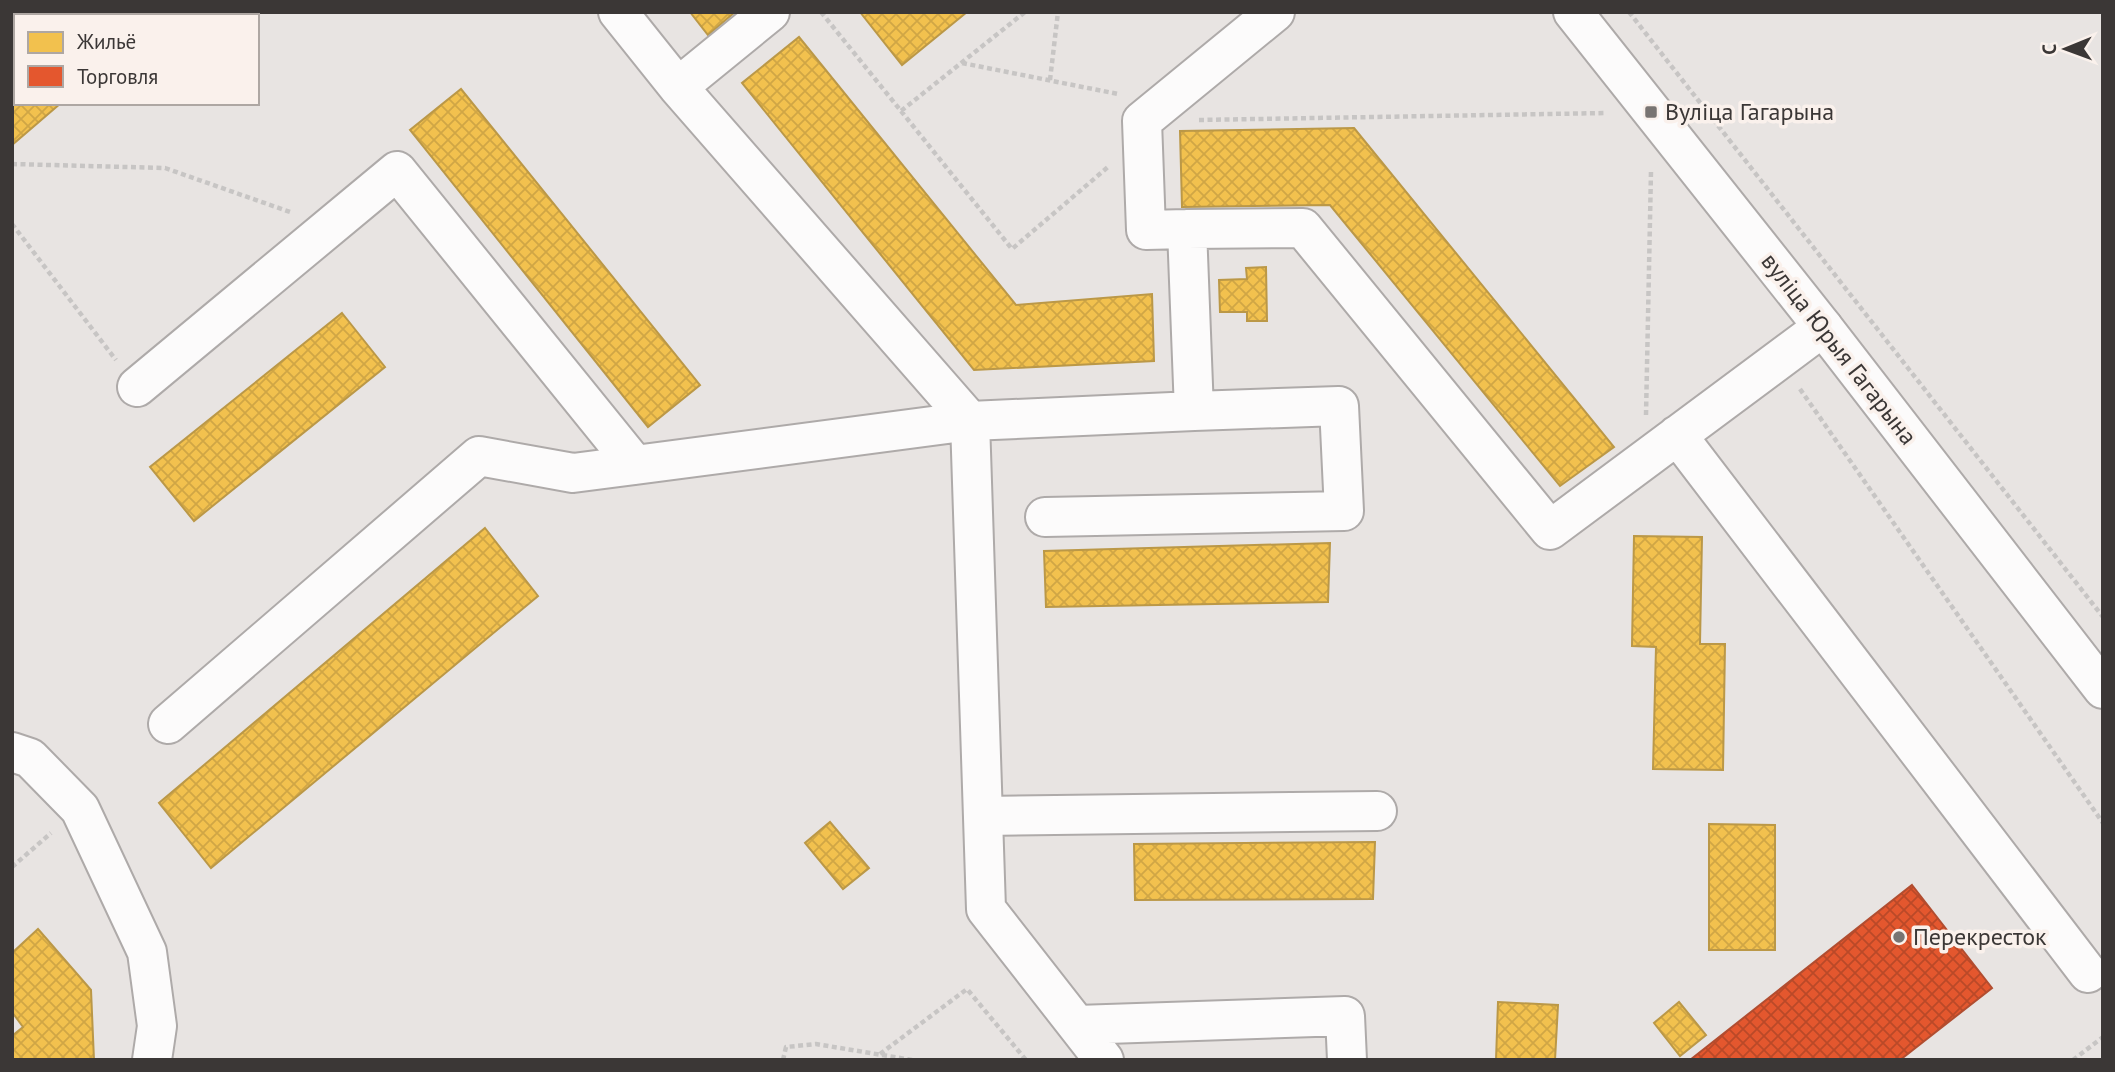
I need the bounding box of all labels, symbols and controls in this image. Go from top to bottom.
legend [14,14,259,105]
north arrow [2031,14,2101,84]
text: Жильё [76,28,136,55]
text: С [2037,43,2061,55]
text: Торговля [77,63,158,90]
place label: Вуліца Гагарына [1665,96,1834,127]
marker: Вуліца Гагарына [1643,104,1659,120]
street label: вуліца Юрыя Гагарына [1755,246,1924,451]
place label: Перекресток [1913,921,2047,952]
marker: Перекресток [1891,929,1907,945]

